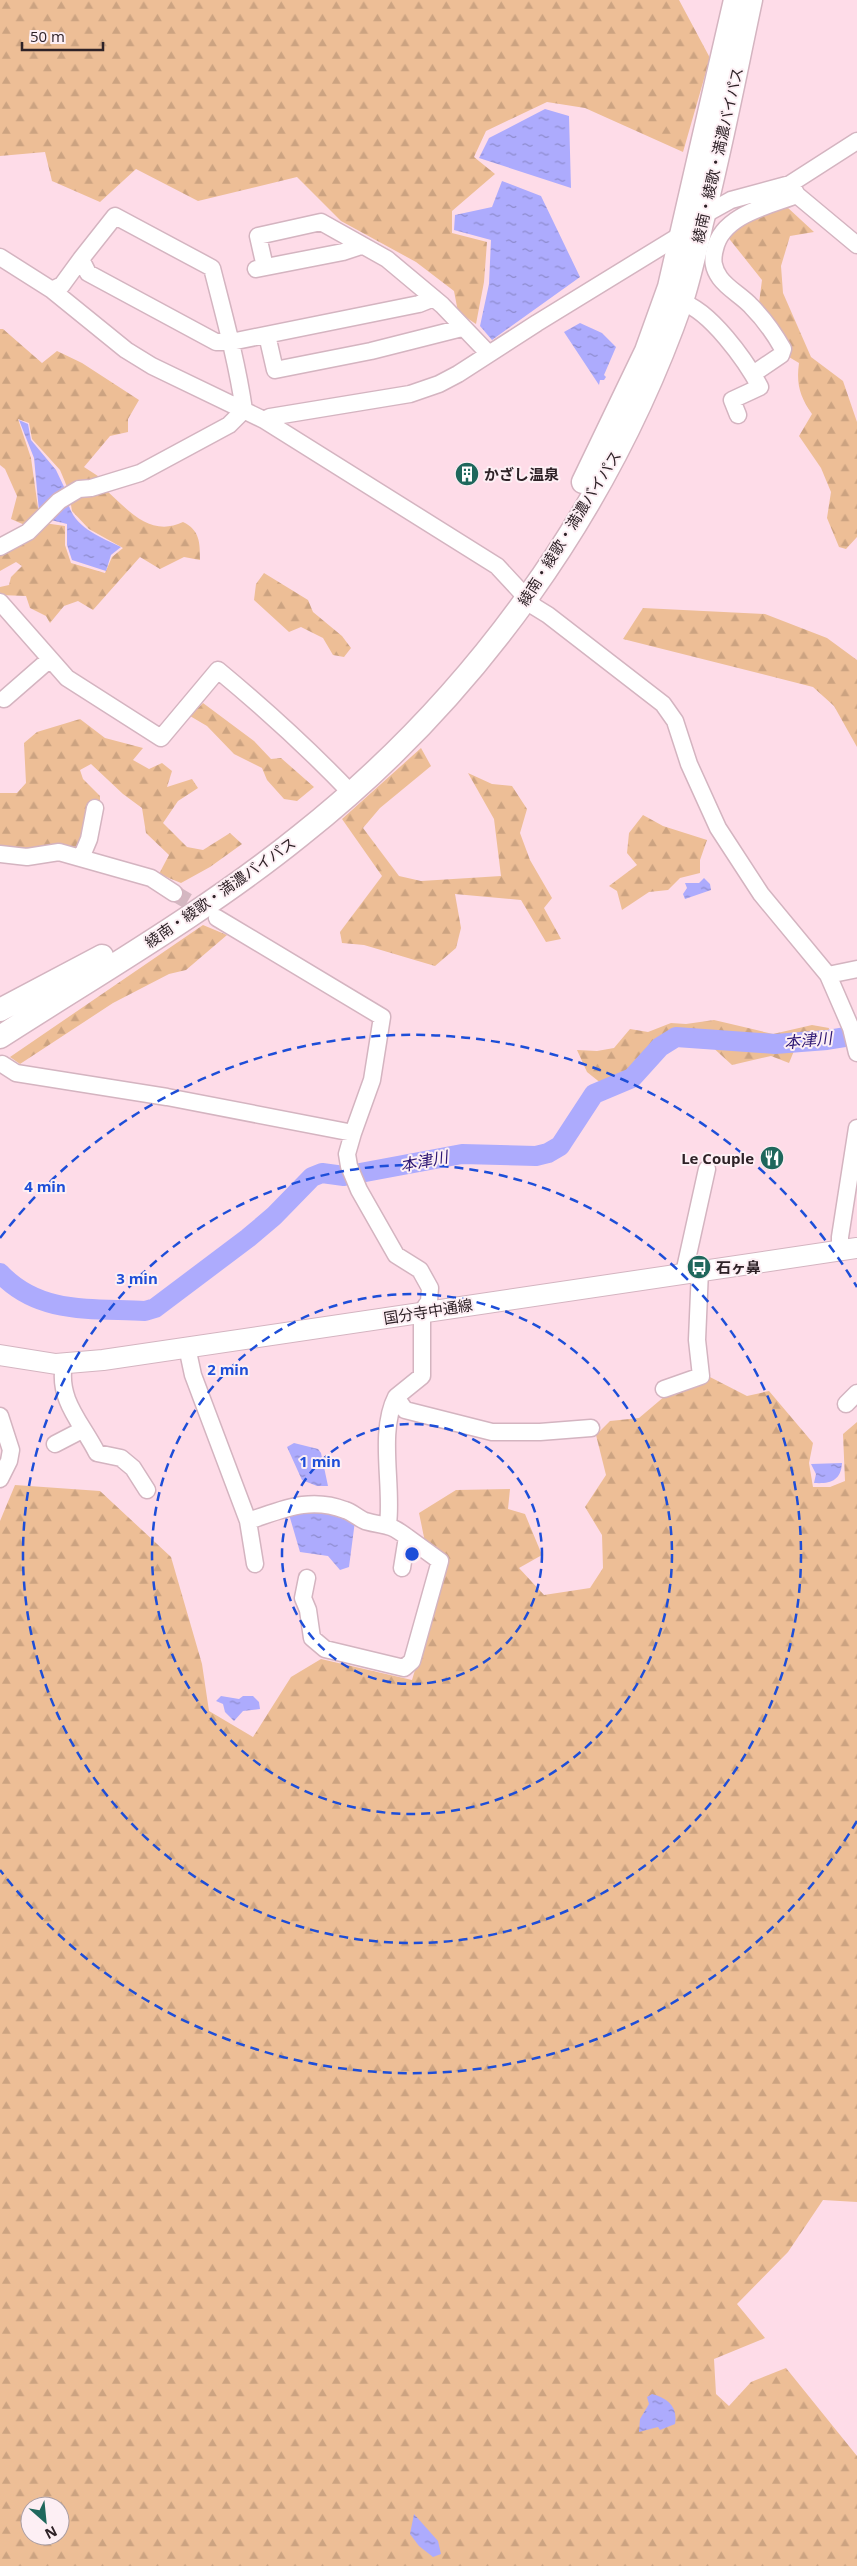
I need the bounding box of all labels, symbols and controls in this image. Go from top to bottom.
scale bar [22,20,104,52]
text: 50 m [30,26,65,46]
street label: 綾南・綾歌・満濃バイパス [687,65,747,245]
street label: 綾南・綾歌・満濃バイパス [513,447,625,609]
building icon: かざし温泉 [454,461,480,487]
place label: かざし温泉 [484,464,559,484]
street label: 綾南・綾歌・満濃バイパス [141,832,299,952]
water label: 本津川 [783,1026,835,1053]
water label: 本津川 [398,1145,452,1176]
restaurant icon: Le Couple [759,1145,785,1171]
place label: Le Couple [681,1148,754,1168]
text: 4 min [24,1176,66,1196]
bus stop icon: 石ヶ鼻 [686,1254,712,1280]
place label: 石ヶ鼻 [716,1257,761,1277]
text: 3 min [116,1268,158,1288]
street label: 国分寺中通線 [382,1294,474,1328]
text: 2 min [207,1359,249,1379]
text: 1 min [299,1451,341,1471]
centre of rings [403,1545,421,1563]
north arrow [20,2496,70,2546]
text: N [42,2522,61,2544]

